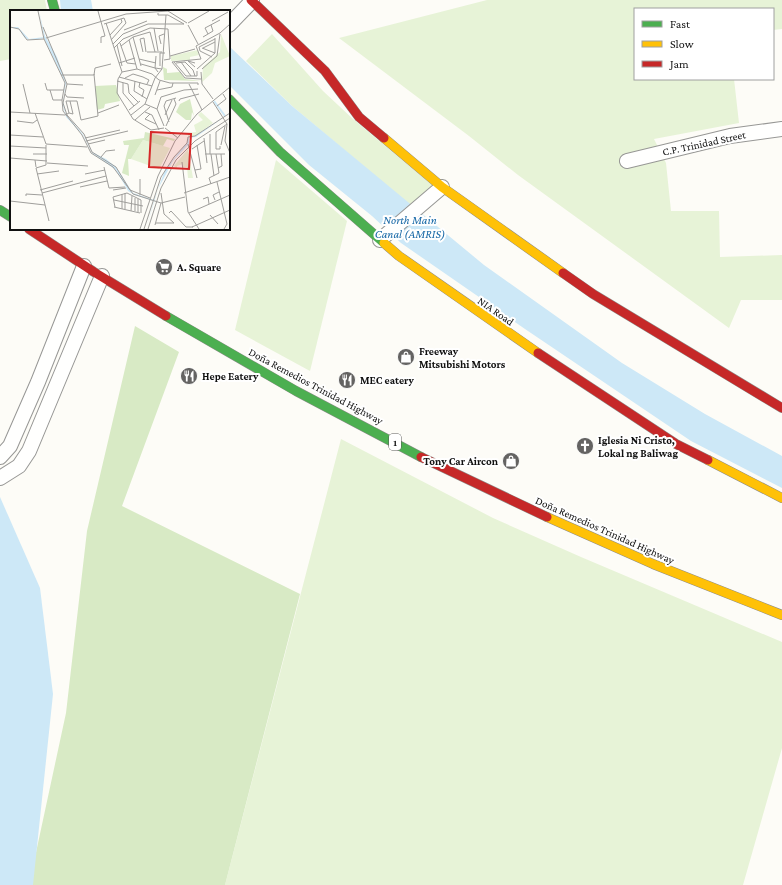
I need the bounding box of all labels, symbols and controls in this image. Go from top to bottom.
legend [634,8,774,80]
inset map [10,10,230,230]
text: Fast [670,17,691,31]
text: Slow [670,37,694,51]
text: Jam [669,57,689,71]
street label: C.P. Trinidad Street [661,128,747,158]
water label: North Main Canal (AMRIS) [375,213,445,241]
supermarket icon: A. Square [154,257,174,277]
place label: A. Square [176,261,221,273]
street label: NIA Road [476,294,516,328]
street label: Doña Remedios Trinidad Highway [246,345,386,428]
place label: Freeway Mitsubishi Motors [419,345,506,370]
shop icon: Freeway Mitsubishi Motors [396,347,416,367]
restaurant icon: Hepe Eatery [179,366,199,386]
place label: Hepe Eatery [202,370,259,382]
restaurant icon: MEC eatery [337,370,357,390]
place label: MEC eatery [360,374,414,386]
road number: 1 [389,434,401,450]
place label: Iglesia Ni Cristo, Lokal ng Baliwag [598,434,678,459]
church icon: Iglesia Ni Cristo, Lokal ng Baliwag [575,436,595,456]
shop icon: Tony Car Aircon [501,451,521,471]
place label: Tony Car Aircon [423,455,499,467]
street label: Doña Remedios Trinidad Highway [533,494,677,567]

